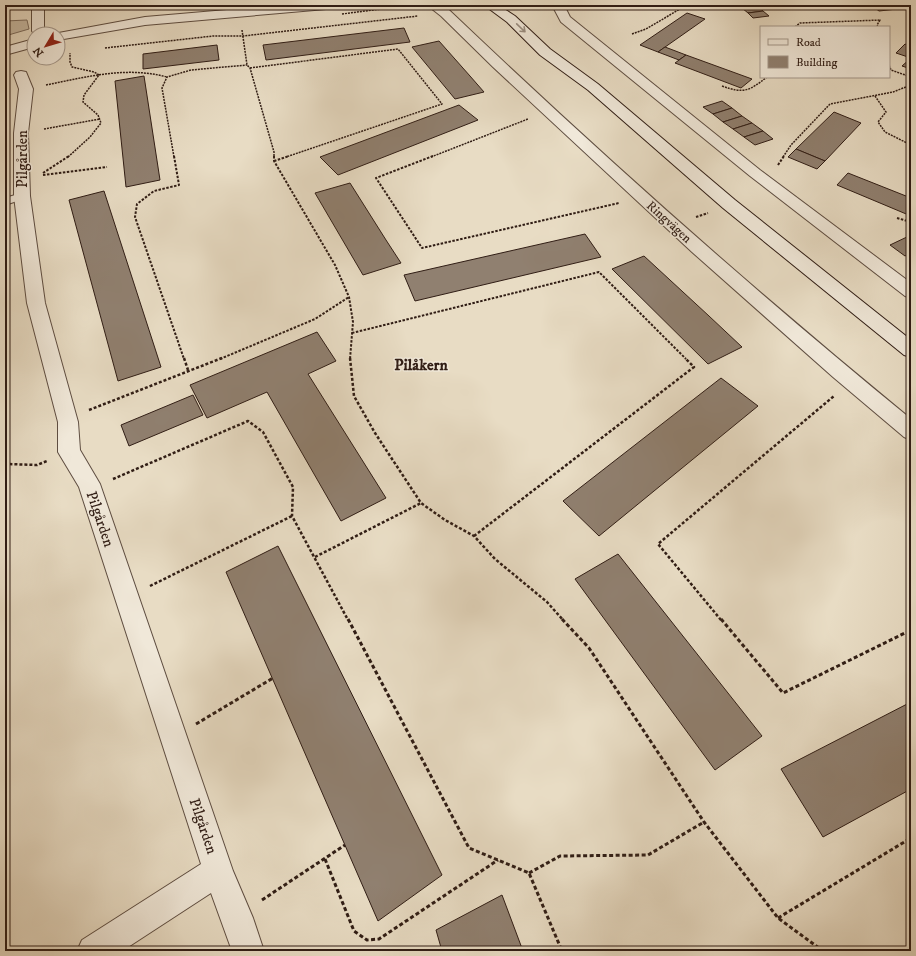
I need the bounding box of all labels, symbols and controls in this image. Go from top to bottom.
one-way arrow [516,23,526,33]
north arrow [26,26,66,66]
legend [760,26,890,78]
text: Road [796,35,821,50]
text: N [31,44,47,59]
text: Building [796,55,837,70]
street label: Pilgården [13,130,32,188]
street label: Ringvägen [643,198,695,247]
district label: Pilåkern [394,355,449,375]
street label: Pilgården [82,489,118,550]
street label: Pilgården [185,796,221,857]

